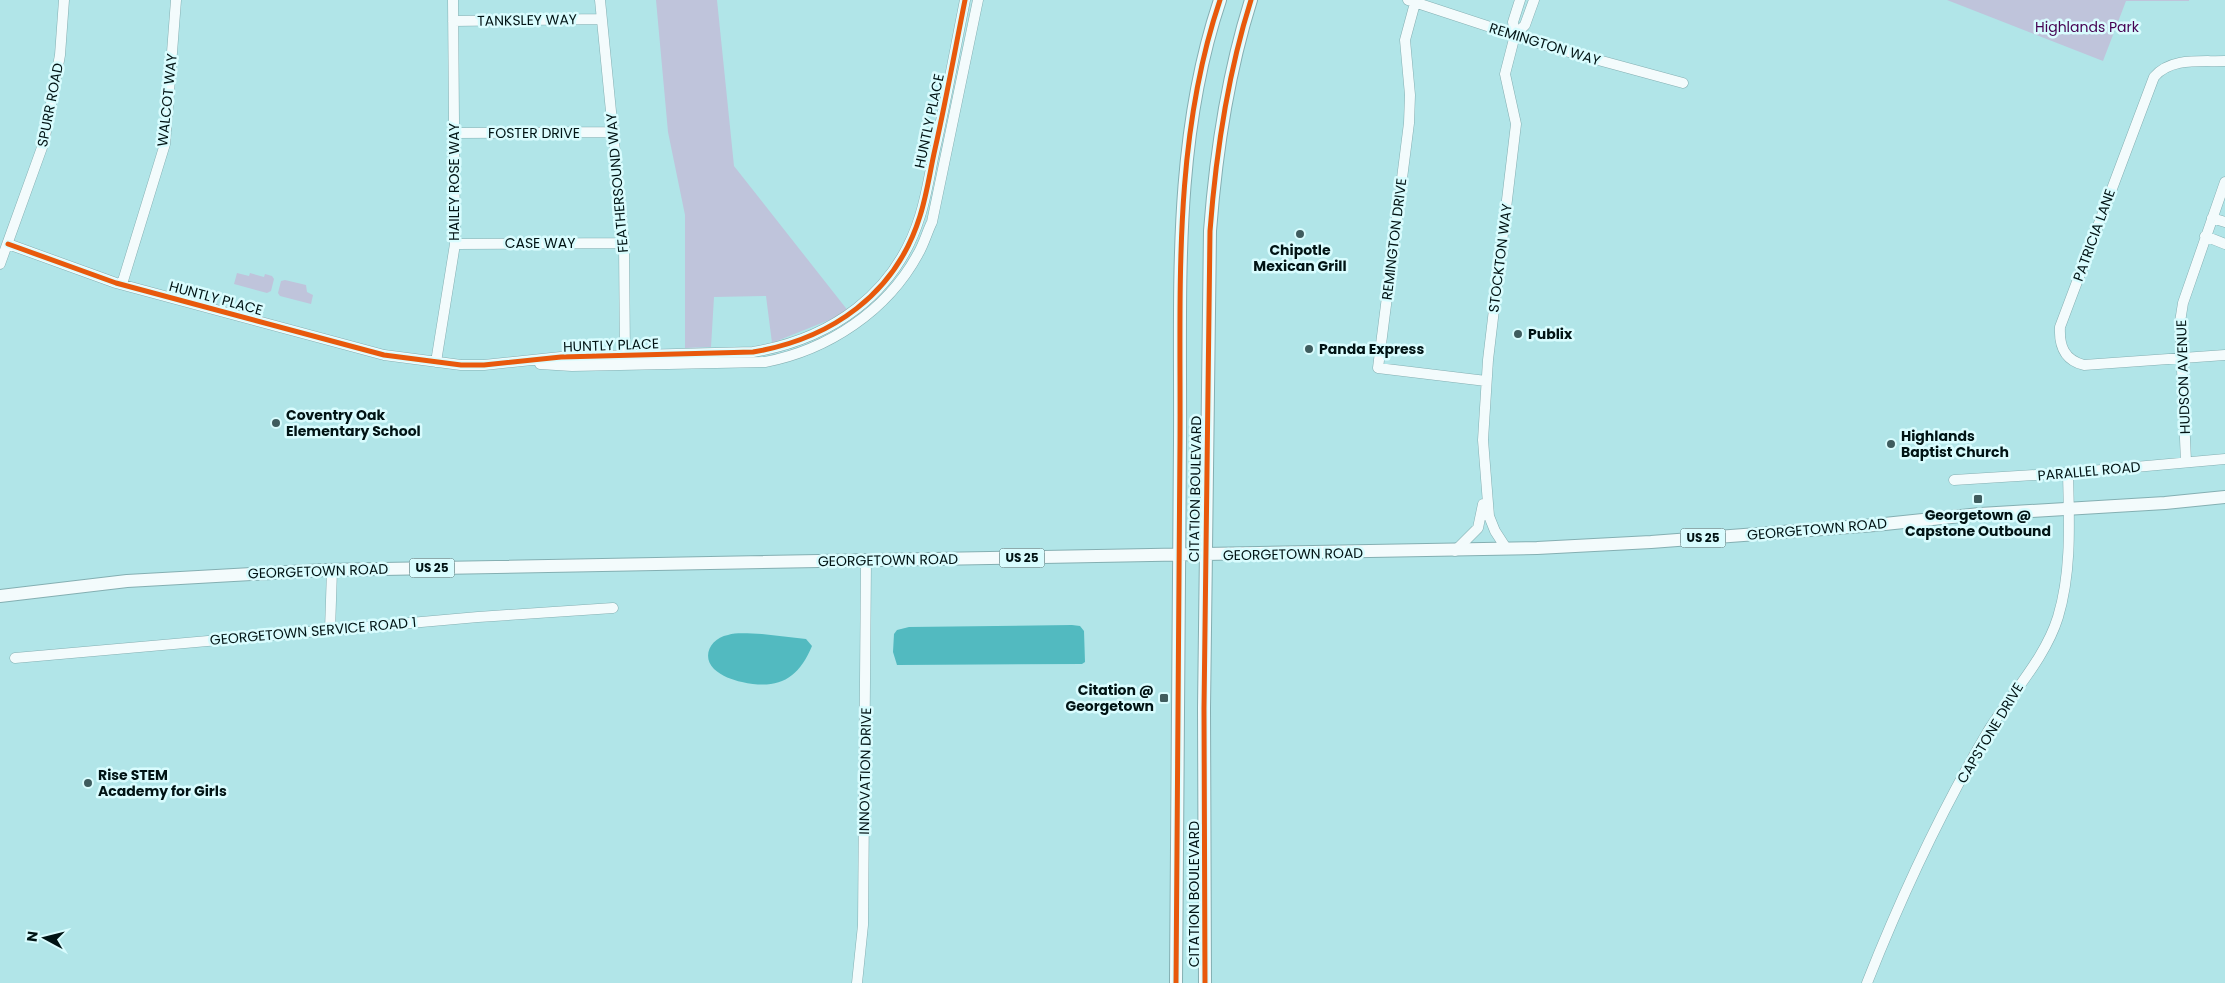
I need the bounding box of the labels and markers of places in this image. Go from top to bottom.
marker: Chipotle Mexican Grill [1294,228,1306,240]
place label: Chipotle Mexican Grill [1253,240,1347,276]
place label: Publix [1528,324,1573,344]
marker: Publix [1512,328,1524,340]
place label: Panda Express [1319,339,1424,359]
marker: Panda Express [1303,343,1315,355]
place label: Coventry Oak Elementary School [286,405,421,441]
marker: Coventry Oak Elementary School [270,417,282,429]
place label: Highlands Baptist Church [1901,426,2009,462]
marker: Highlands Baptist Church [1885,438,1897,450]
marker: Georgetown @ Capstone Outbound [1972,493,1984,505]
place label: Georgetown @ Capstone Outbound [1905,505,2051,541]
place label: Citation @ Georgetown [1066,680,1154,716]
marker: Citation @ Georgetown [1158,692,1170,704]
place label: Rise STEM Academy for Girls [98,765,227,801]
marker: Rise STEM Academy for Girls [82,777,94,789]

